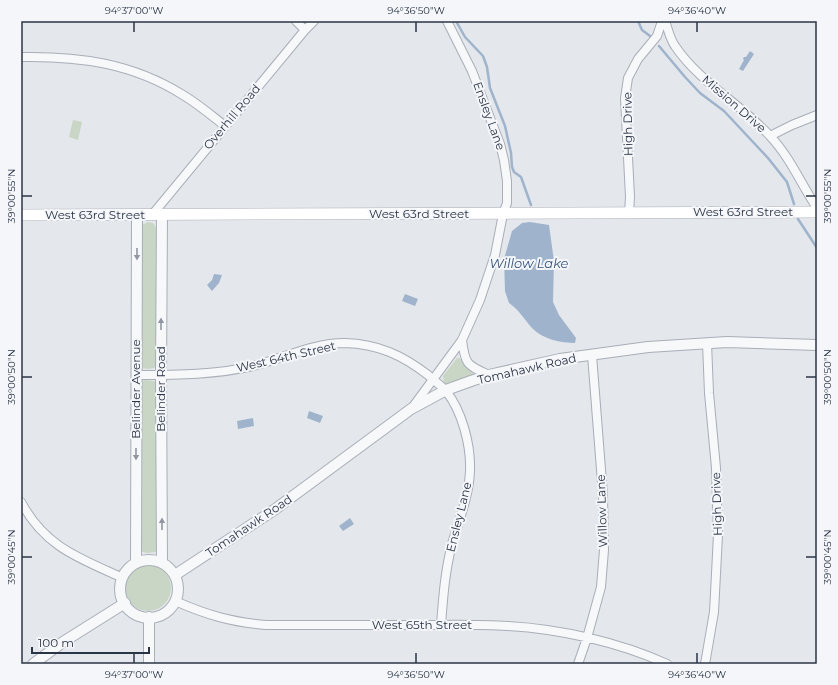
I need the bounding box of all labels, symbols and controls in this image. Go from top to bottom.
text: 94°37'00"W [105,4,163,17]
text: 94°36'50"W [387,4,445,17]
text: 94°36'40"W [668,4,726,17]
street label: Mission Drive [699,72,769,135]
street label: Ensley Lane [470,80,509,152]
street label: Overhill Road [200,81,263,152]
street label: High Drive [619,92,636,156]
text: 39°00'55"N [5,169,18,223]
text: 39°00'55"N [821,169,834,223]
street label: West 63rd Street [693,204,793,219]
street label: West 63rd Street [369,206,469,221]
street label: West 63rd Street [45,207,145,222]
one-way arrow [134,248,140,261]
water label: Willow Lake [490,255,569,271]
one-way arrow [158,317,164,330]
street label: West 64th Street [235,338,337,375]
street label: Belinder Avenue [128,339,143,439]
street label: Belinder Road [153,346,168,432]
text: 39°00'50"N [5,349,18,405]
text: 39°00'50"N [821,349,834,405]
street label: Tomahawk Road [476,350,578,387]
one-way arrow [133,448,139,461]
street label: High Drive [708,472,725,536]
street label: Willow Lane [593,474,610,548]
street label: Ensley Lane [443,480,474,553]
street label: Tomahawk Road [203,491,295,560]
one-way arrow [159,517,165,530]
text: 39°00'45"N [5,529,18,585]
text: 39°00'45"N [821,529,834,585]
street label: West 65th Street [372,617,472,632]
scale bar [32,629,149,655]
text: 100 m [38,635,74,650]
text: 94°37'00"W [105,668,163,681]
text: 94°36'50"W [387,668,445,681]
text: 94°36'40"W [668,668,726,681]

